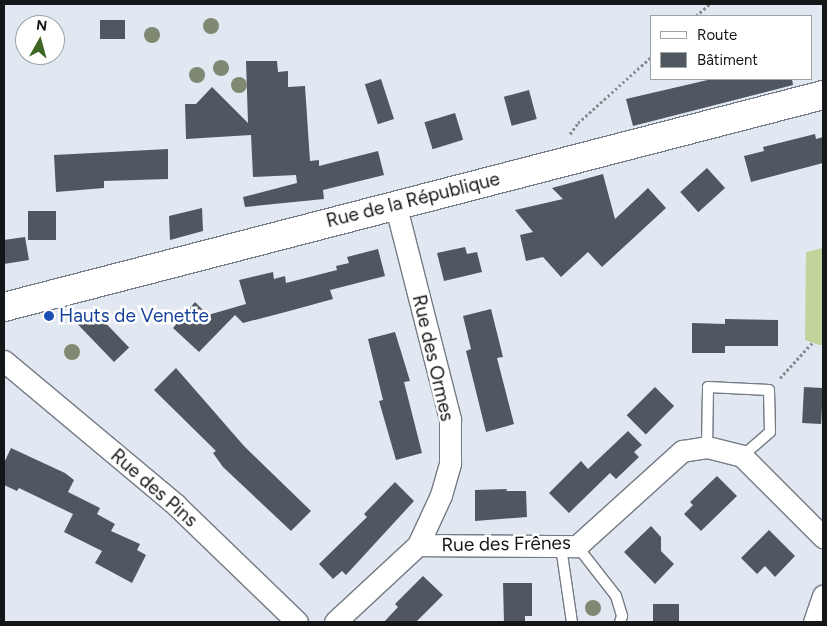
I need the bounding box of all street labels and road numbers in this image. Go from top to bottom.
street label: Rue de la République [324,167,502,233]
street label: Rue des Ormes [407,293,459,423]
street label: Rue des Pins [106,444,202,532]
street label: Rue des Frênes [441,531,571,557]

